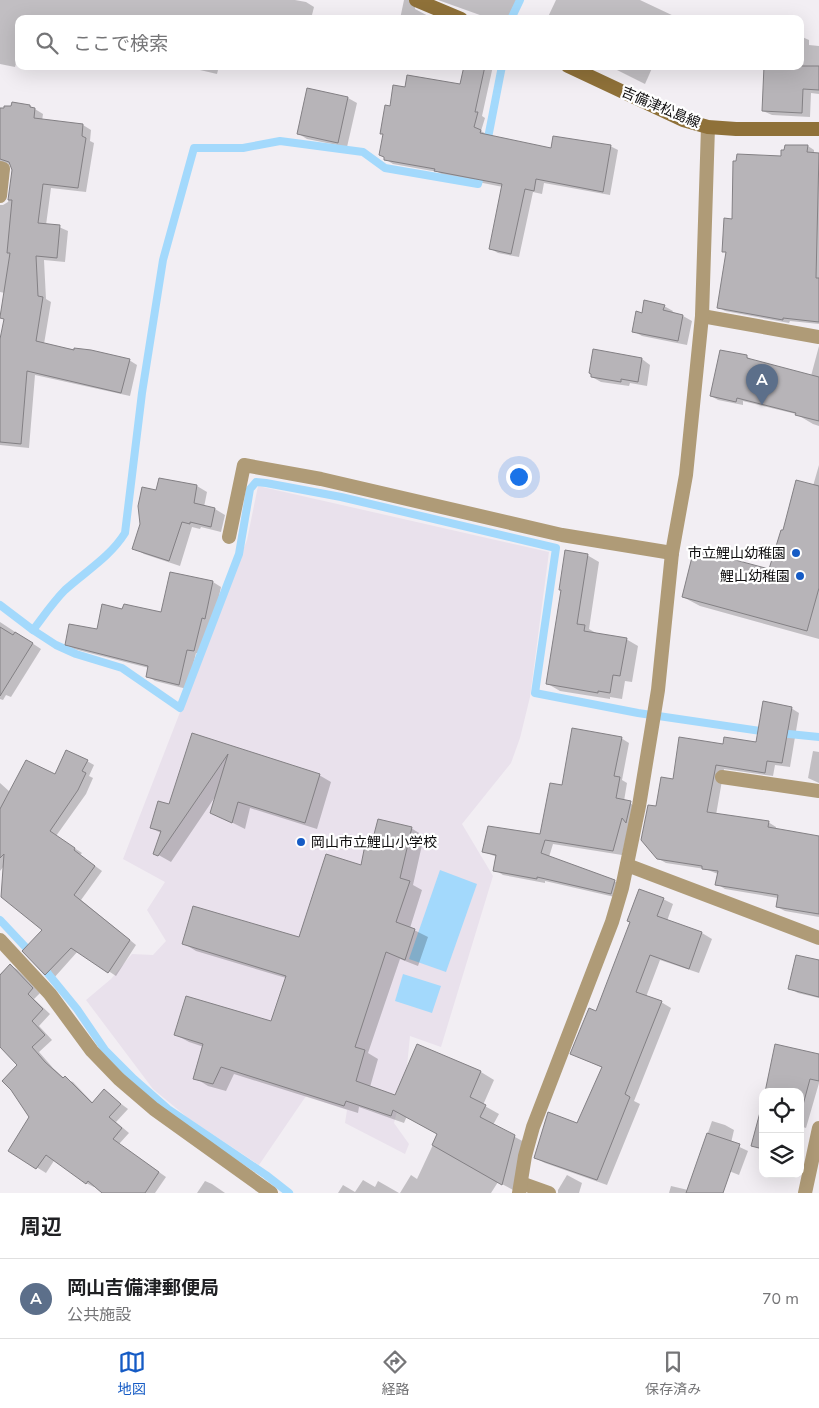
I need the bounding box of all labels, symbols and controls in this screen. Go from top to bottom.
search box [15,15,804,70]
icon: search [33,29,61,57]
text: ここで検索 [73,31,168,57]
street label: 吉備津松島線 [618,82,703,133]
pin: A [746,364,778,405]
your location [506,464,532,490]
place label: 市立鯉山幼稚園 [688,544,786,563]
marker: 市立鯉山幼稚園 [790,547,802,559]
place label: 鯉山幼稚園 [720,567,790,586]
marker: 鯉山幼稚園 [794,570,806,582]
place label: 岡山市立鯉山小学校 [311,833,437,852]
marker: 岡山市立鯉山小学校 [295,836,307,848]
map controls [759,1088,804,1178]
button: locate [759,1088,804,1133]
button: layers [759,1133,804,1178]
text: 周辺 [20,1213,62,1241]
text: 岡山吉備津郵便局 [67,1275,219,1301]
text: A [30,1288,42,1310]
text: 70 m [762,1288,799,1310]
text: 公共施設 [67,1304,131,1326]
tab: 地図 [118,1348,146,1399]
tab: 経路 [381,1348,409,1399]
tab: 保存済み [645,1348,701,1399]

